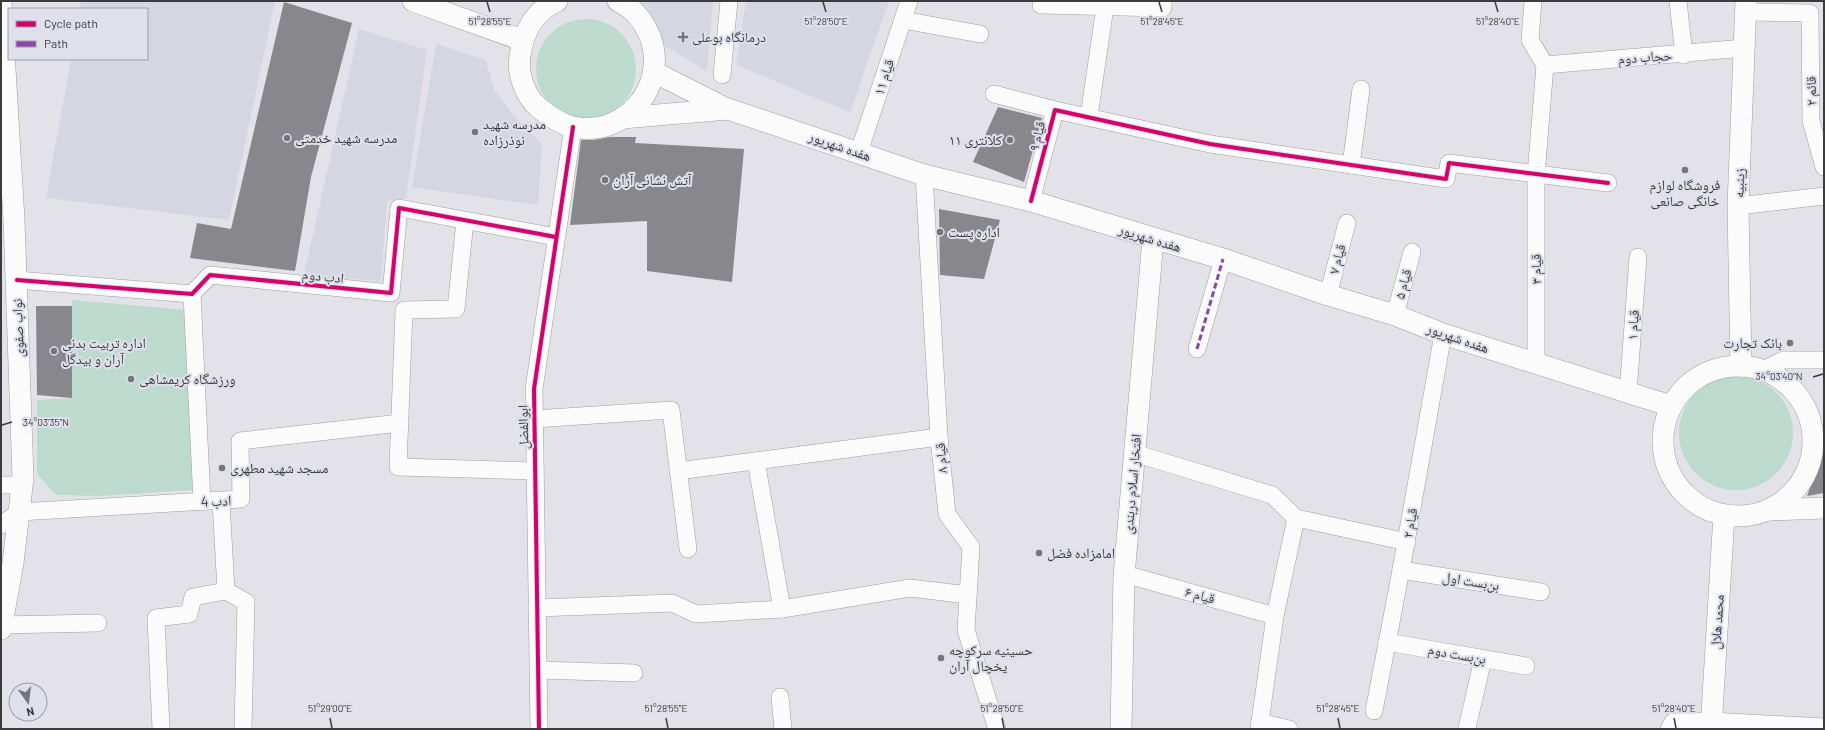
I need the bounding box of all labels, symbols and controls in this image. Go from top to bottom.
legend [8,8,148,60]
text: 51°28'55"E [468,15,512,27]
text: 51°28'50"E [804,15,848,27]
text: 51°28'45"E [1140,15,1184,27]
text: 51°28'40"E [1476,15,1520,27]
text: Cycle path [44,16,98,30]
place label: درمانگاه بوعلی [692,28,766,46]
marker: درمانگاه بوعلی [677,31,689,43]
text: Path [44,36,68,50]
street label: حجاب دوم [1617,46,1673,69]
street label: قیام ۱۱ [870,57,899,98]
street label: قائم ۲ [1802,76,1821,106]
place label: مدرسه شهید نوذرزاده [483,115,546,149]
street label: قیام ۹ [1025,119,1050,153]
marker: مدرسه شهید نوذرزاده [470,127,480,137]
street label: هفده شهریور [806,127,873,165]
place label: مدرسه شهید خدمتی [295,129,397,147]
place label: کلانتری ۱۱ [949,131,1002,149]
marker: مدرسه شهید خدمتی [282,133,292,143]
marker: کلانتری ۱۱ [1005,135,1015,145]
marker: فروشگاه لوازم خانگی صانعی [1680,165,1690,175]
street label: زینبیه [1729,168,1749,198]
place label: آتش نشانی آران [613,171,692,189]
marker: آتش نشانی آران [600,175,610,185]
place label: فروشگاه لوازم خانگی صانعی [1650,176,1721,210]
street label: هفده شهریور [1116,220,1184,256]
place label: اداره پست [948,223,1000,241]
marker: اداره پست [935,227,945,237]
street label: قیام ۷ [1324,242,1351,276]
street label: قیام ۳ [1527,254,1546,284]
street label: ادب دوم [301,265,345,288]
street label: قیام ۵ [1390,267,1417,301]
street label: نواب صفوی [8,298,28,358]
street label: قیام ۱ [1623,309,1644,341]
street label: هفده شهریور [1424,319,1491,357]
place label: اداره تربیت بدنی آران و بیدگل [62,334,146,368]
place label: بانک تجارت [1723,334,1782,352]
marker: بانک تجارت [1785,338,1795,348]
marker: اداره تربیت بدنی آران و بیدگل [49,346,59,356]
place label: ورزشگاه کریمشاهی [139,370,236,388]
text: 34°03'40"N [1755,370,1803,382]
marker: ورزشگاه کریمشاهی [126,374,136,384]
street label: ابوالفضل [514,405,532,449]
text: 34°03'35"N [23,416,69,428]
street label: افتخار اسلام دربندی [1119,433,1146,535]
street label: قیام ۸ [931,442,952,474]
place label: مسجد شهید مطهری [230,459,328,477]
marker: مسجد شهید مطهری [217,463,227,473]
street label: ادب 4 [200,491,232,510]
street label: قیام ۲ [1398,506,1423,540]
place label: امامزاده فضل [1047,544,1115,562]
marker: امامزاده فضل [1034,548,1044,558]
street label: بن‌بست اول [1441,568,1501,594]
street label: قیام ۶ [1183,582,1217,609]
street label: محمد هلال [1706,594,1728,650]
street label: بن‌بست دوم [1426,640,1488,669]
place label: حسینیه سرکوچه یخچال آران [949,641,1033,675]
marker: حسینیه سرکوچه یخچال آران [936,653,946,663]
north arrow [8,682,48,722]
text: 51°29'00"E [308,702,352,714]
text: 51°28'55"E [644,702,688,714]
text: 51°28'50"E [980,702,1024,714]
text: 51°28'45"E [1316,702,1360,714]
text: 51°28'40"E [1652,702,1696,714]
text: N [25,705,36,719]

